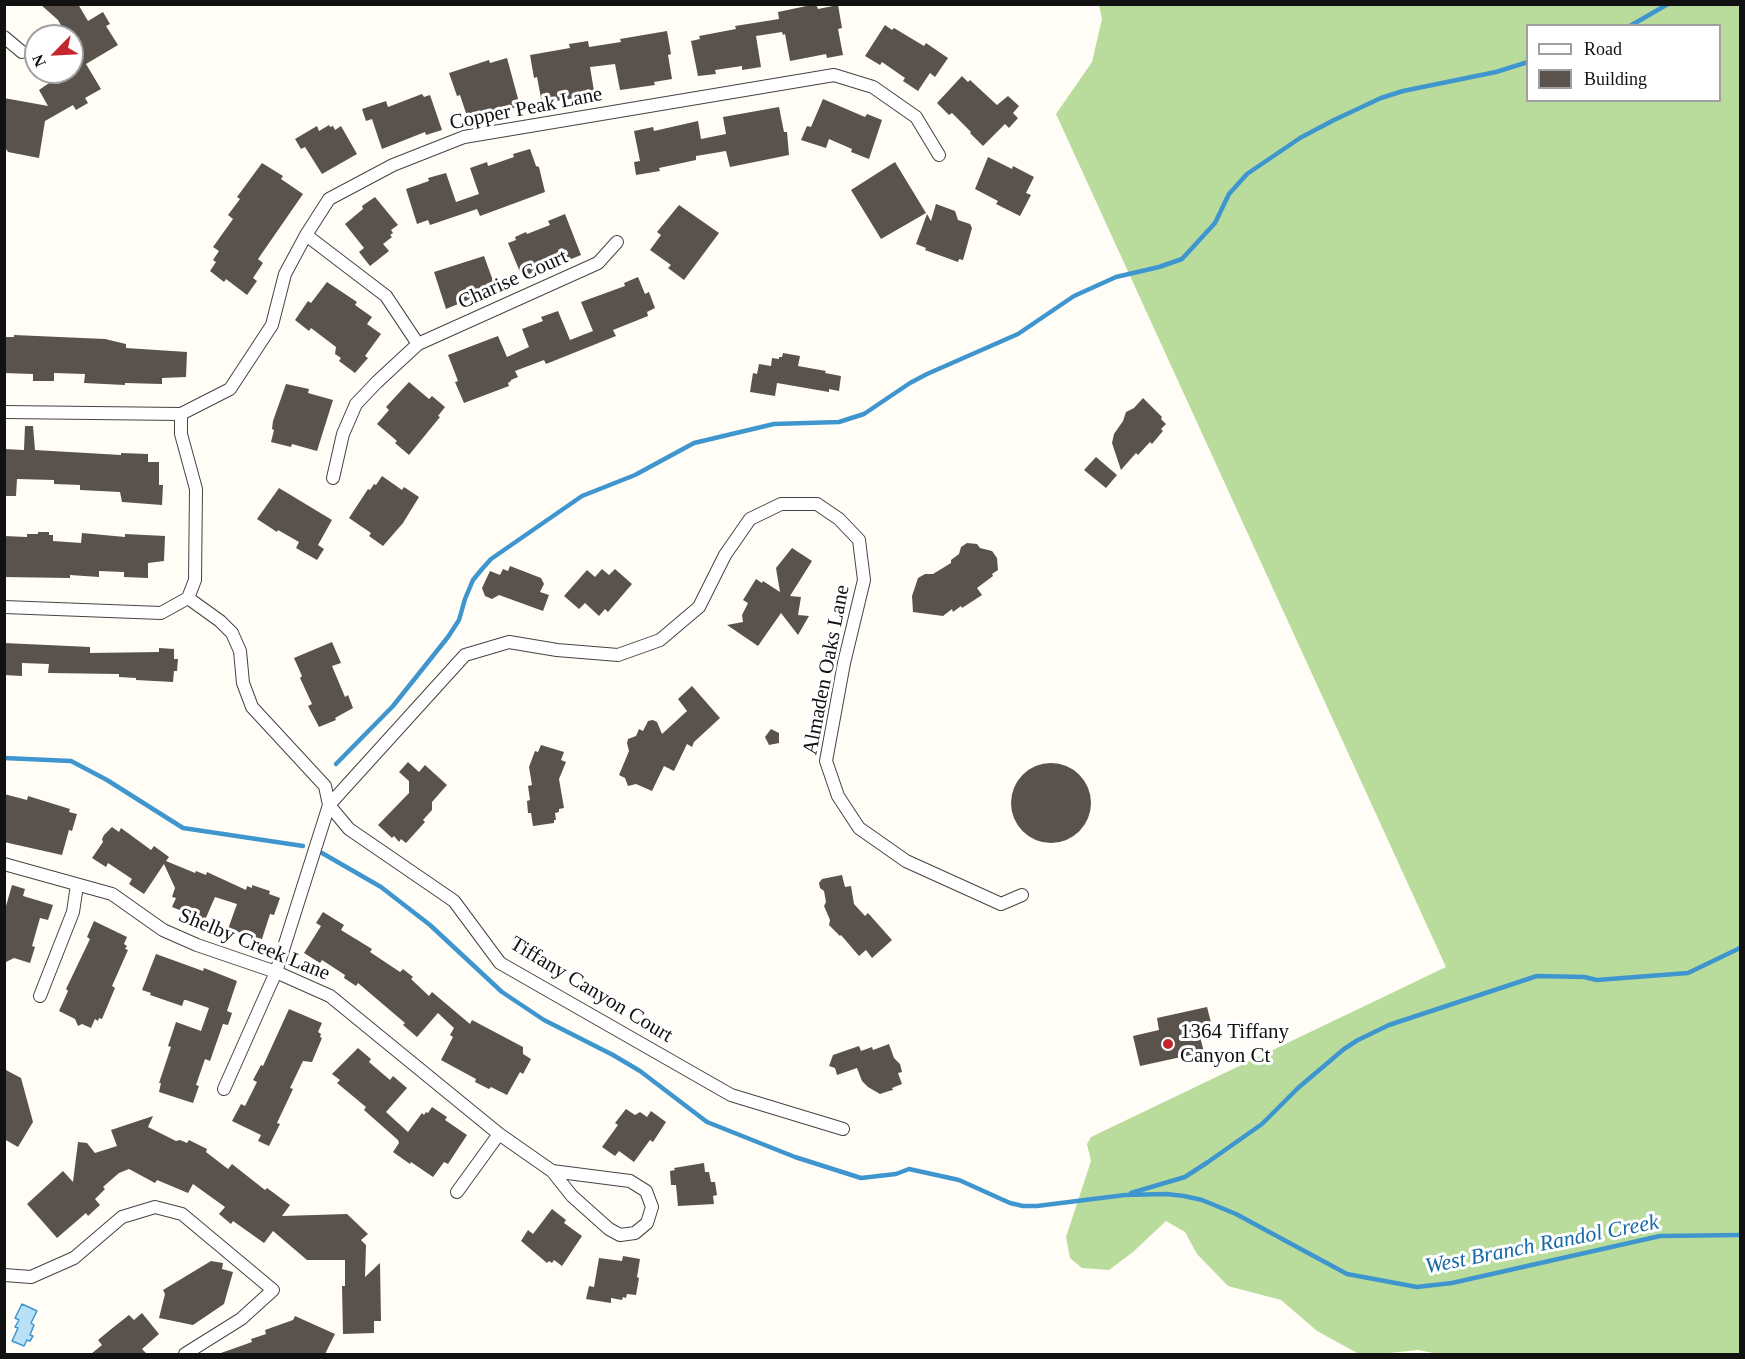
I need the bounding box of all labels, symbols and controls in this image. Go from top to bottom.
north arrow [24,24,84,84]
legend [1526,24,1721,102]
text: Road [1584,39,1622,59]
text: N [29,52,49,69]
text: Building [1584,69,1647,89]
street label: Copper Peak Lane [447,82,605,136]
street label: Charise Court [454,245,572,315]
street label: Almaden Oaks Lane [798,583,856,757]
street label: Shelby Creek Lane [175,903,333,987]
street label: Tiffany Canyon Court [505,931,677,1049]
place label: 1364 Tiffany Canyon Ct [1180,1019,1289,1069]
marker: 1364 Tiffany Canyon Ct [1161,1037,1175,1051]
water label: West Branch Randol Creek [1423,1209,1661,1281]

